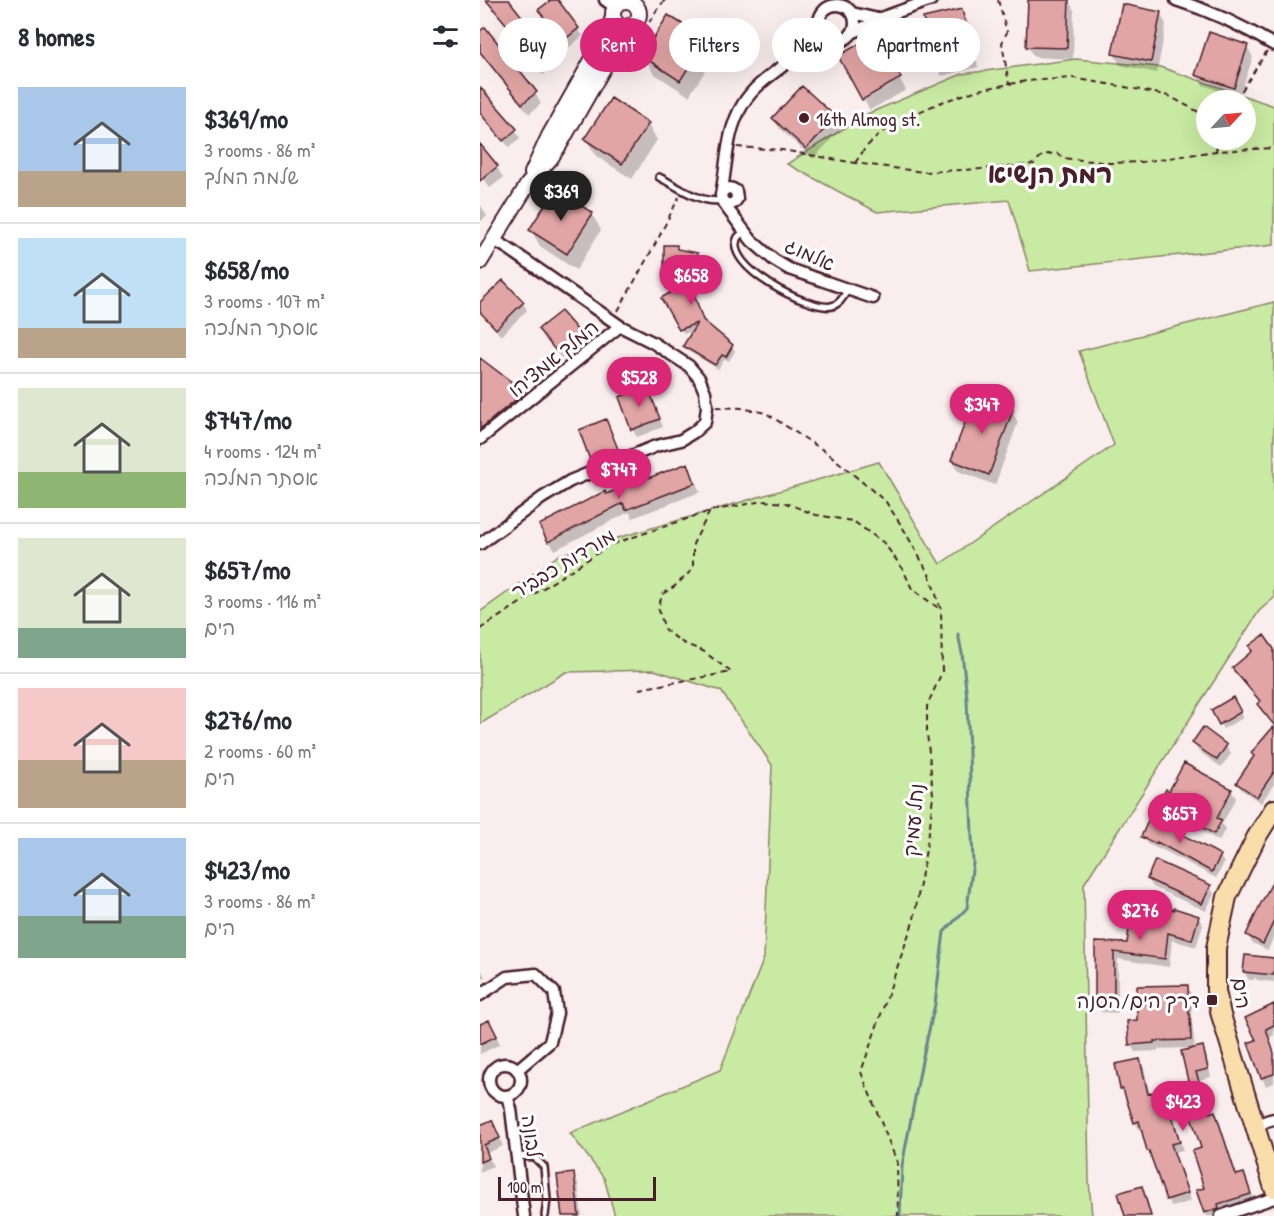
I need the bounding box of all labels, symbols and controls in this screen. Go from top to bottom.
chip: Buy [498,18,568,72]
chip: Rent [580,18,657,72]
chip: Filters [669,18,760,72]
chip: New [772,18,844,72]
chip: Apartment [856,18,980,72]
text: 8 homes [18,19,95,54]
icon: filters [429,20,462,53]
north arrow [1196,90,1256,150]
map controls [1196,90,1256,150]
text: $369/mo [204,101,288,136]
place label: 16th Almog st. [816,105,920,132]
icon: home [66,111,138,183]
marker: 16th Almog st. [797,111,811,125]
text: 3 rooms · 86 m² [204,136,315,163]
district label: רמת הנשיא [988,156,1112,191]
text: שלמה המלך [204,163,299,190]
pin: $369 [525,171,597,222]
text: $369 [544,177,578,204]
street label: אלמוג [781,231,839,277]
text: $658/mo [204,252,289,287]
pin: $658 [655,255,727,306]
text: $658 [673,261,709,288]
icon: home [66,262,138,334]
text: 3 rooms · 107 m² [204,287,325,314]
street label: המלך אמציהו [502,313,604,403]
text: אסתר המלכה [204,314,318,341]
pin: $528 [603,357,675,408]
text: $528 [621,363,657,390]
pin: $347 [946,384,1018,435]
text: $347 [964,390,1000,417]
text: $747/mo [204,402,292,437]
icon: home [66,412,138,484]
text: 4 rooms · 124 m² [204,437,321,464]
pin: $747 [583,449,655,500]
text: $747 [600,455,638,482]
text: אסתר המלכה [204,464,318,491]
street label: מורדות כבביר [506,521,620,605]
text: $657/mo [204,552,291,587]
icon: home [66,562,138,634]
text: 3 rooms · 116 m² [204,587,321,614]
text: הים [204,614,235,641]
text: $276/mo [204,702,292,737]
icon: home [66,712,138,784]
text: 2 rooms · 60 m² [204,737,316,764]
text: הים [204,764,235,791]
street label: נחל עמיק [896,782,930,858]
pin: $657 [1144,793,1216,844]
text: $657 [1162,799,1198,826]
text: $423/mo [204,852,290,887]
icon: home [66,862,138,934]
text: 3 rooms · 86 m² [204,887,315,914]
pin: $276 [1104,890,1176,941]
text: $276 [1121,896,1159,923]
text: הים [204,914,235,941]
street label: הים [1226,976,1258,1010]
place label: דרך הים/הסנה [1077,987,1200,1014]
marker: דרך הים/הסנה [1205,993,1219,1007]
pin: $423 [1147,1081,1219,1132]
text: $423 [1165,1087,1201,1114]
street label: לבונה [516,1113,549,1160]
scale bar [498,1174,656,1202]
text: 100 m [507,1176,542,1198]

